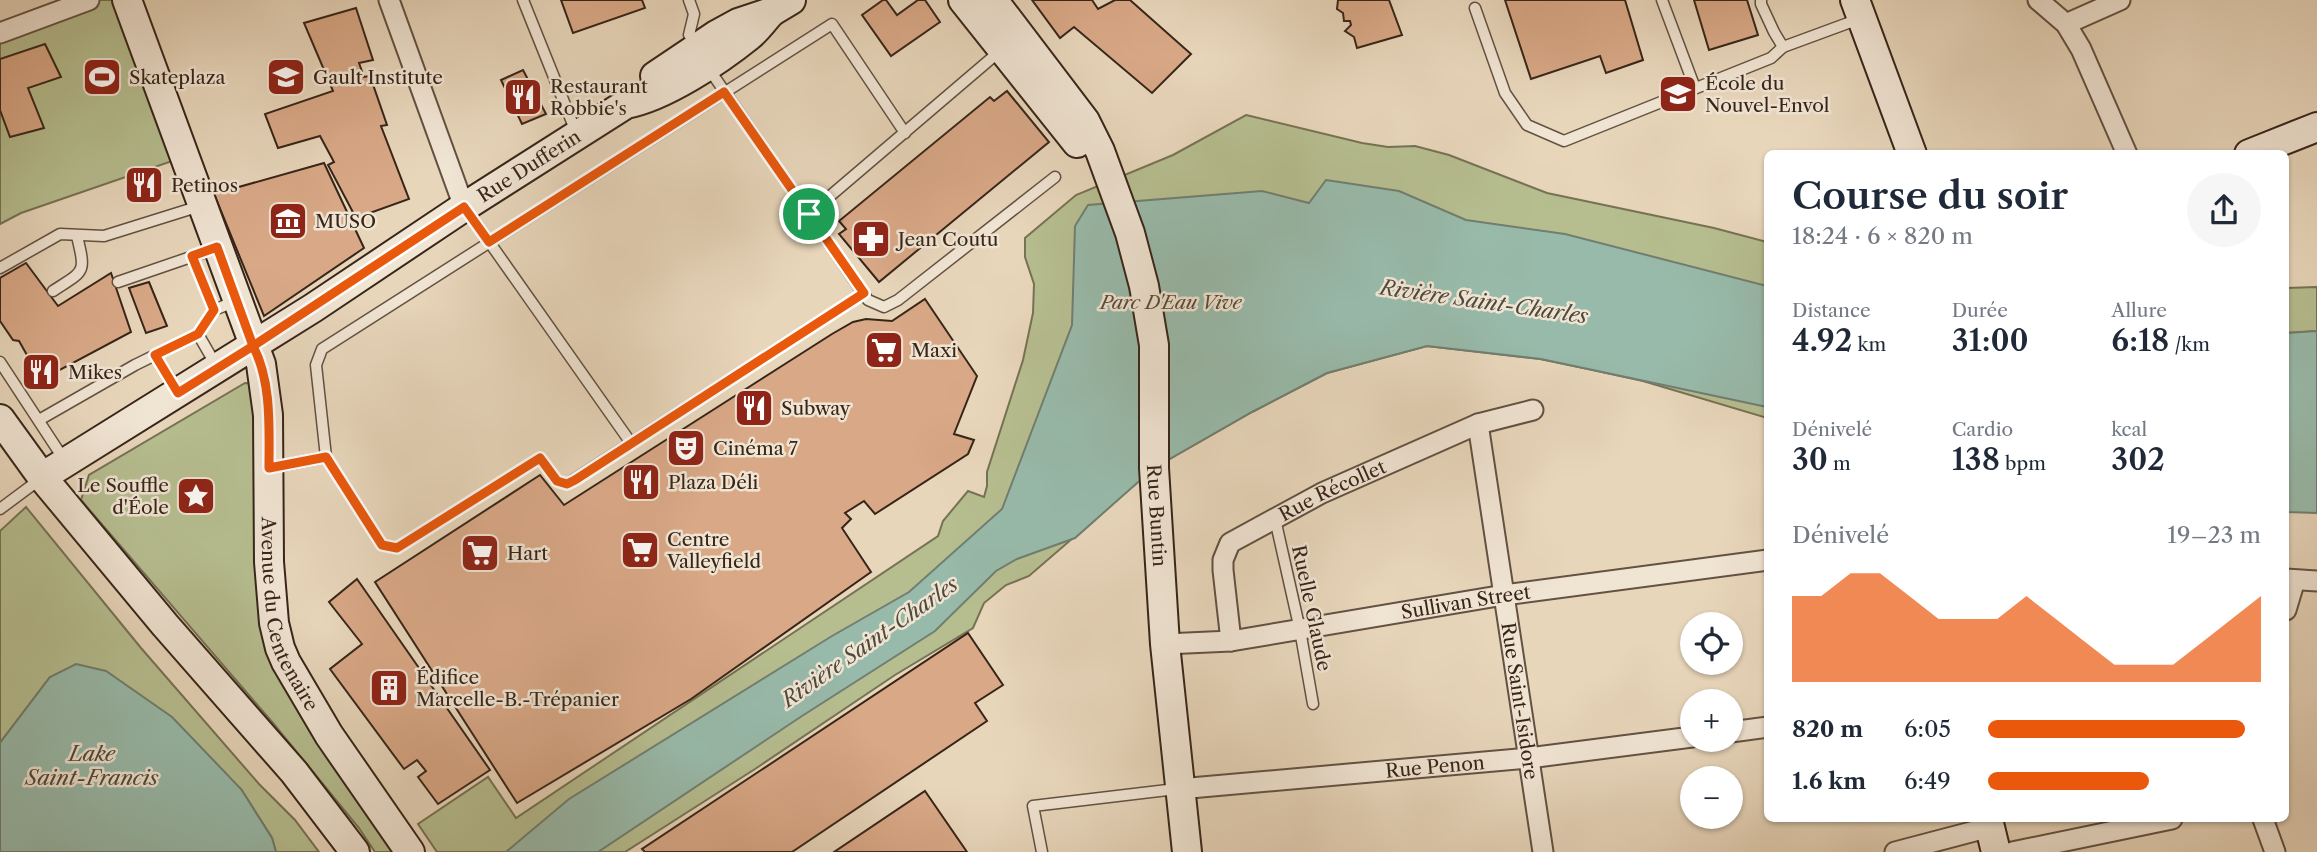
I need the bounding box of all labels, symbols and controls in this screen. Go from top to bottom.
sports icon: Skateplaza [81,56,123,98]
school or university icon: Gault Institute [265,56,307,98]
place label: Skateplaza [129,66,226,89]
place label: Gault Institute [313,66,443,89]
place label: École du Nouvel-Envol [1705,72,1830,117]
school or university icon: École du Nouvel-Envol [1657,73,1699,115]
place label: Restaurant Robbie's [550,75,648,120]
restaurant icon: Restaurant Robbie's [502,76,544,118]
street label: Rue Dufferin [473,125,585,207]
restaurant icon: Petinos [123,164,165,206]
text: Course du soir [1792,172,2068,219]
button: share [2187,173,2261,247]
place label: Petinos [171,174,238,197]
pin [779,184,839,244]
icon: arrive [790,195,828,233]
museum icon: MUSO [267,200,309,242]
place label: MUSO [315,210,376,233]
pharmacy icon: Jean Coutu [850,218,892,260]
text: 18:24 · 6 × 820 m [1792,222,1973,250]
place label: Jean Coutu [895,228,999,251]
water label: Rivière Saint-Charles [1376,274,1590,329]
park label: Parc D'Eau Vive [1098,291,1243,314]
text: Distance [1792,299,1871,322]
text: Durée [1952,299,2008,322]
text: Allure [2111,299,2167,322]
text: 4.92 [1792,322,1852,359]
text: 31:00 [1952,322,2029,359]
text: 6:18 [2111,322,2169,359]
supermarket icon: Maxi [863,329,905,371]
text: km [1852,333,1886,356]
text: /km [2169,333,2210,356]
place label: Maxi [911,339,957,362]
restaurant icon: Mikes [20,351,62,393]
place label: Mikes [68,361,122,384]
restaurant icon: Subway [733,387,775,429]
place label: Subway [781,397,851,420]
text: Dénivelé [1792,418,1872,441]
text: Cardio [1952,418,2013,441]
text: kcal [2111,418,2147,441]
theatre icon: Cinéma 7 [665,427,707,469]
place label: Cinéma 7 [713,437,799,460]
text: 30 [1792,441,1828,478]
text: 138 [1952,441,2000,478]
text: 302 [2111,441,2165,478]
text: m [1828,452,1851,475]
text: bpm [2000,452,2046,475]
street label: Rue Récollet [1275,455,1390,526]
restaurant icon: Plaza Déli [620,461,662,503]
street label: Rue Buntin [1142,463,1171,567]
place label: Plaza Déli [668,471,759,494]
place label: Le Souffle d'Éole [77,474,169,519]
place icon: Le Souffle d'Éole [175,475,217,517]
street label: Avenue du Centenaire [257,516,323,715]
text: Dénivelé [1792,521,1889,549]
text: 19–23 m [2167,521,2261,549]
place label: Centre Valleyfield [666,528,761,573]
supermarket icon: Centre Valleyfield [619,529,661,571]
supermarket icon: Hart [459,532,501,574]
place label: Hart [507,542,548,565]
street label: Ruelle Glaude [1287,543,1336,673]
water label: Rivière Saint-Charles [775,571,963,713]
street label: Sullivan Street [1399,581,1532,624]
map controls [1680,612,1743,829]
button: locate [1680,612,1743,675]
street label: Rue Saint-Isidore [1496,621,1543,781]
place label: Édifice Marcelle-B.-Trépanier [416,666,619,711]
building icon: Édifice Marcelle-B.-Trépanier [368,667,410,709]
button: + [1680,689,1743,752]
text: 820 m [1792,715,1863,743]
text: 6:05 [1904,715,1951,743]
water label: Lake Saint-Francis [24,741,159,790]
street label: Rue Penon [1384,751,1486,783]
button: − [1680,766,1743,829]
text: 1.6 km [1792,767,1866,795]
text: 6:49 [1904,767,1951,795]

